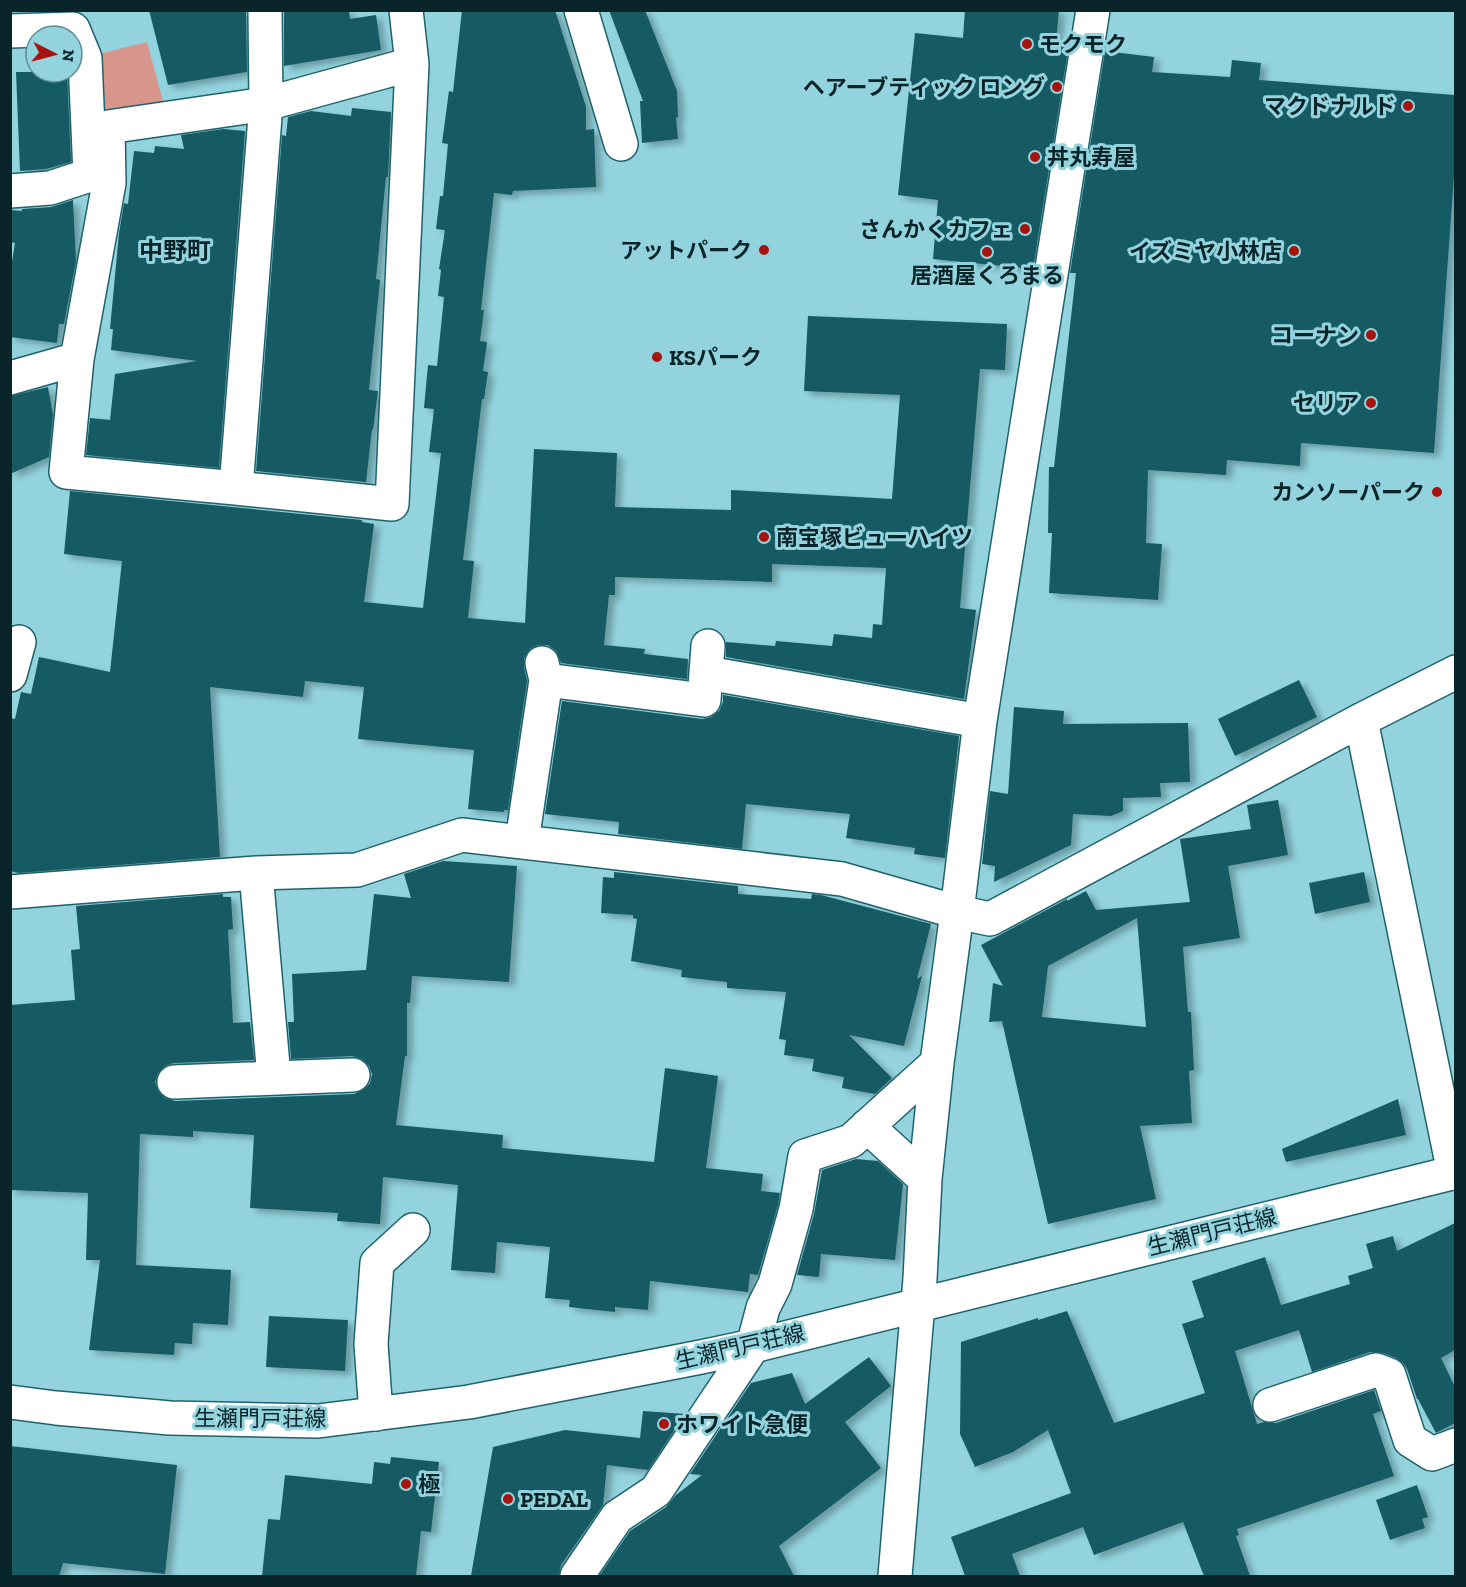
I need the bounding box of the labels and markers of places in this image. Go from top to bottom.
place label: モクモク [1039,31,1127,58]
marker: モクモク [1020,37,1034,51]
place label: ヘアーブティック ロング [803,74,1045,101]
marker: ヘアーブティック ロング [1050,80,1064,94]
place label: マクドナルド [1264,93,1396,120]
marker: マクドナルド [1401,99,1415,113]
place label: 丼丸寿屋 [1047,144,1135,171]
marker: 丼丸寿屋 [1028,150,1042,164]
place label: さんかくカフェ [859,216,1013,243]
marker: さんかくカフェ [1018,222,1032,236]
place label: アットパーク [620,237,752,264]
place label: イズミヤ小林店 [1129,238,1282,265]
marker: アットパーク [757,243,771,257]
marker: イズミヤ小林店 [1287,244,1301,258]
marker: 居酒屋くろまる [980,245,994,259]
place label: 居酒屋くろまる [910,262,1064,289]
place label: コーナン [1271,322,1359,349]
marker: コーナン [1364,328,1378,342]
place label: KSパーク [669,344,762,371]
marker: KSパーク [650,350,664,364]
place label: セリア [1293,390,1359,417]
marker: セリア [1364,396,1378,410]
place label: カンソーパーク [1271,479,1425,506]
marker: カンソーパーク [1430,485,1444,499]
place label: 南宝塚ビューハイツ [776,524,973,551]
marker: 南宝塚ビューハイツ [757,530,771,544]
place label: ホワイト急便 [676,1411,808,1438]
marker: ホワイト急便 [657,1417,671,1431]
place label: 極 [418,1471,441,1498]
marker: 極 [399,1477,413,1491]
place label: PEDAL [520,1486,589,1513]
marker: PEDAL [501,1492,515,1506]

